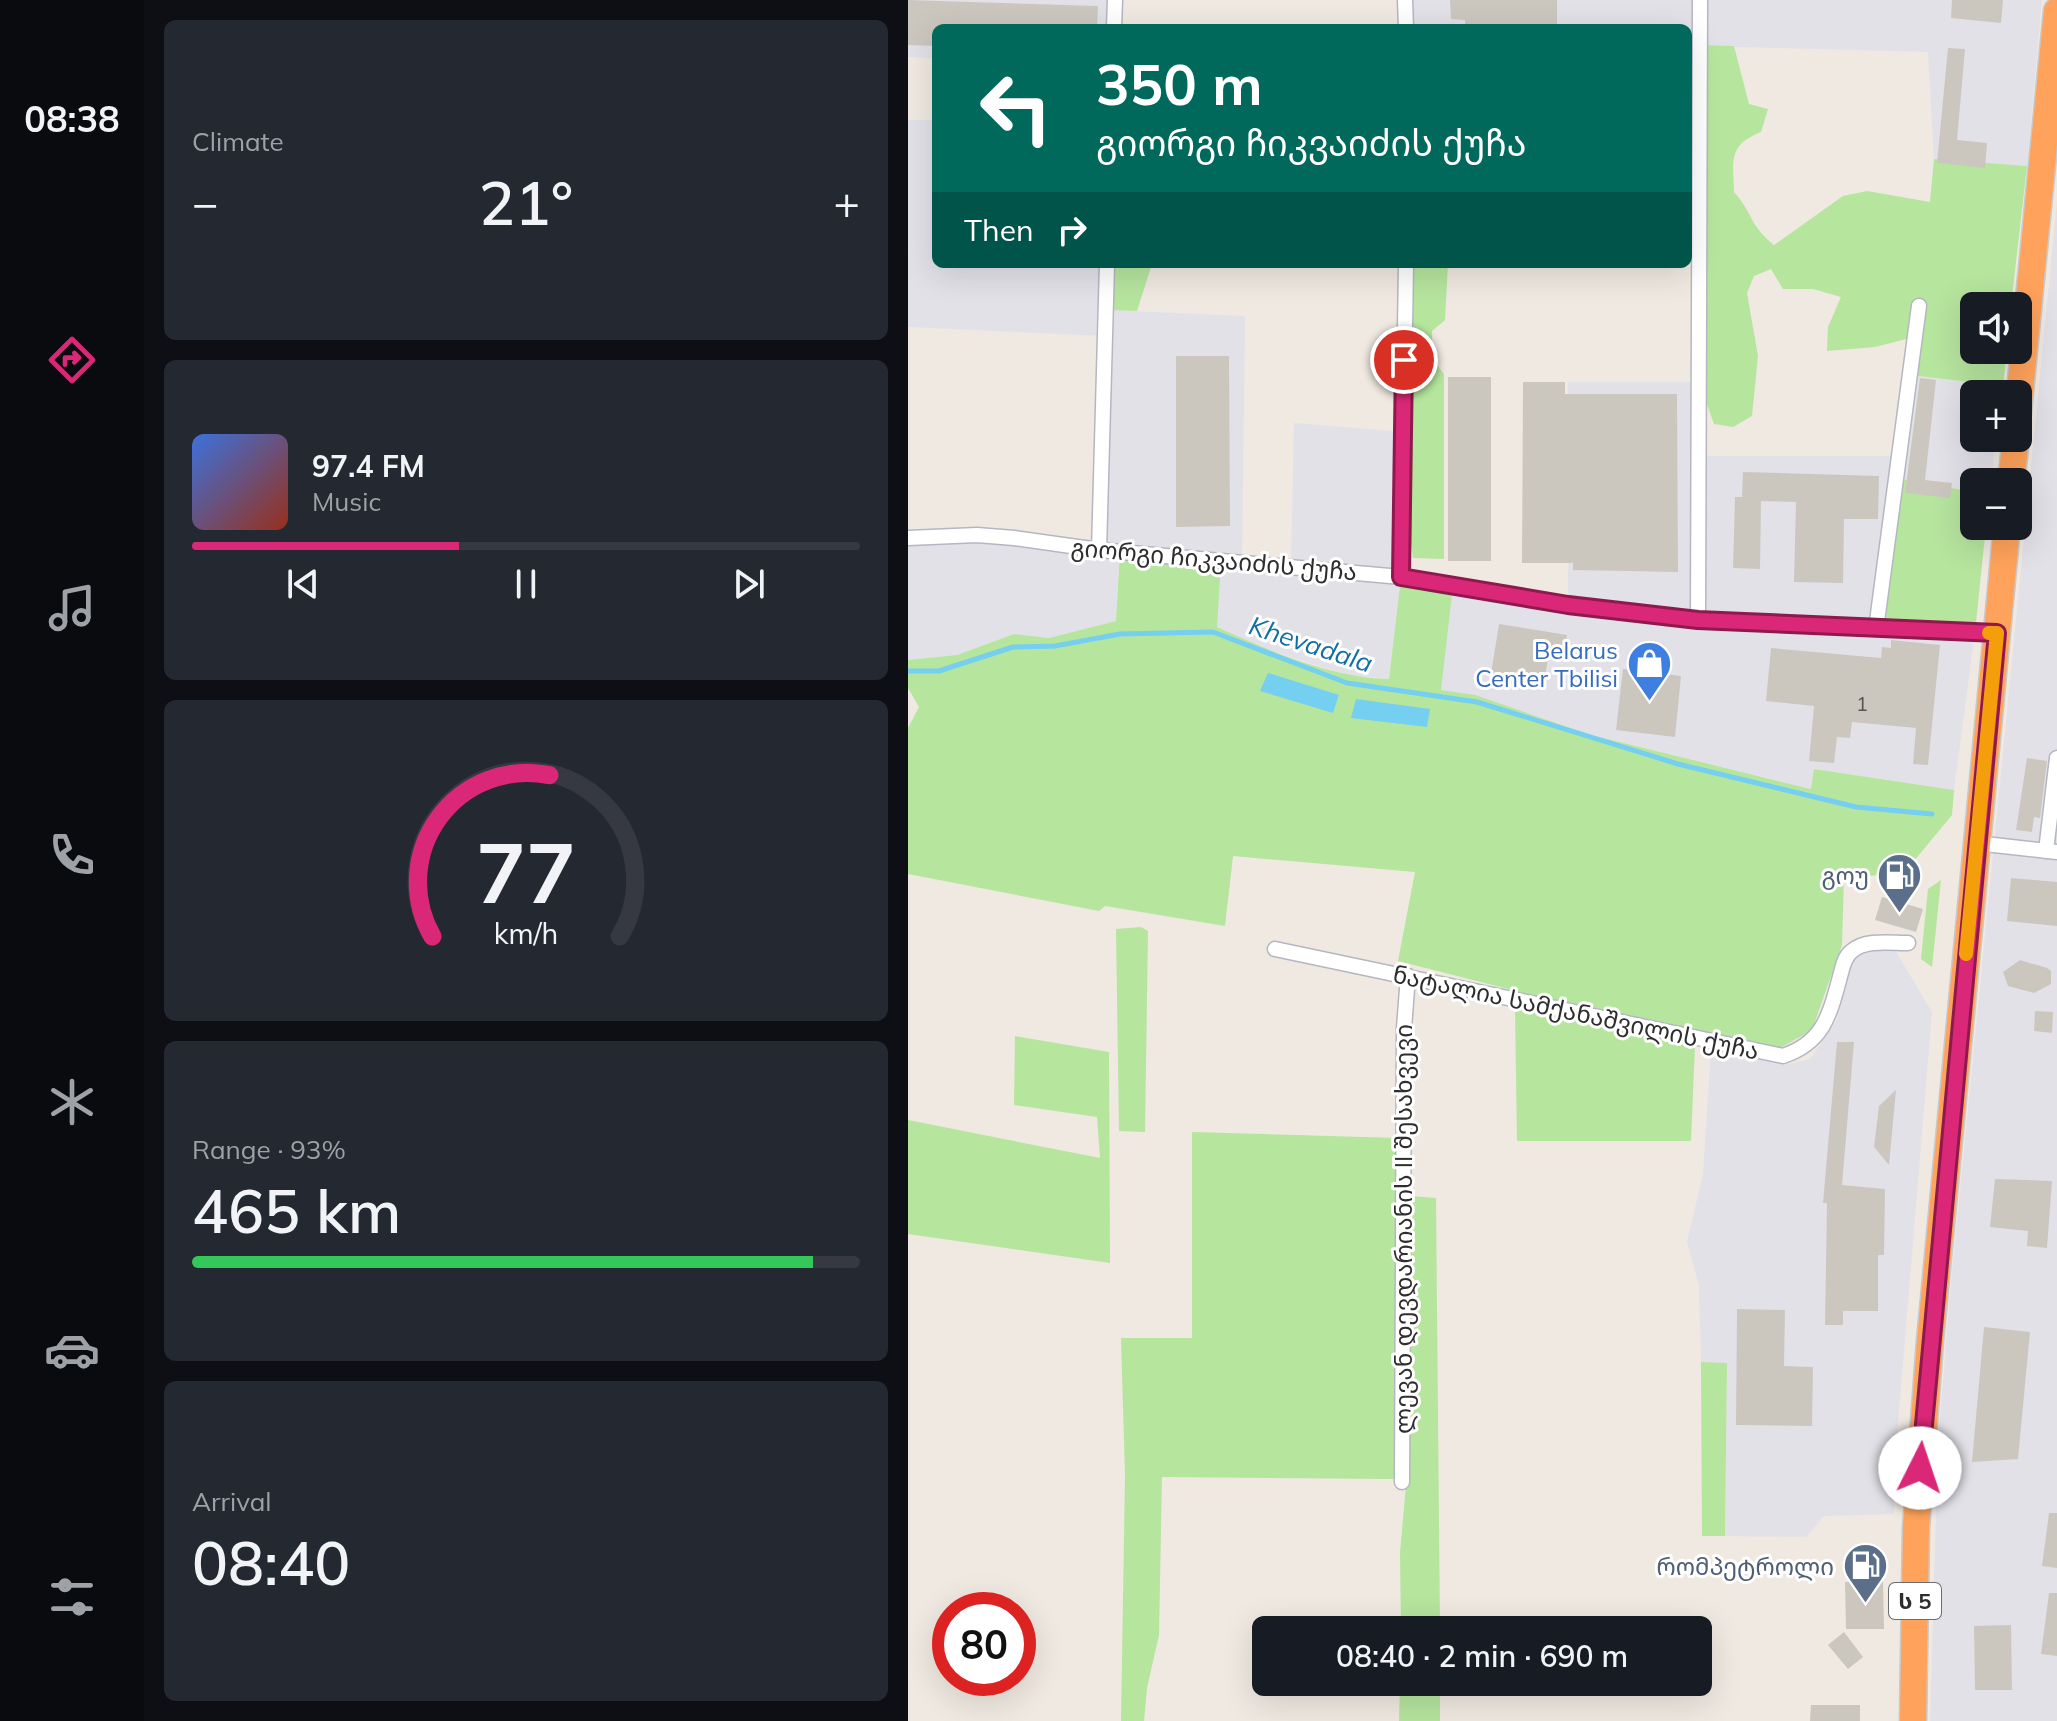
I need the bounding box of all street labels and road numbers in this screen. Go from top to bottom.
street label: გიორგი ჩიკვაიძის ქუჩა [1070,532,1358,586]
street label: ნატალია სამქანაშვილის ქუჩა [1390,958,1762,1066]
street label: ლევან დევდარიანის II შესახვევი [1388,1024,1418,1434]
road number: ს 5 [1889,1583,1941,1619]

